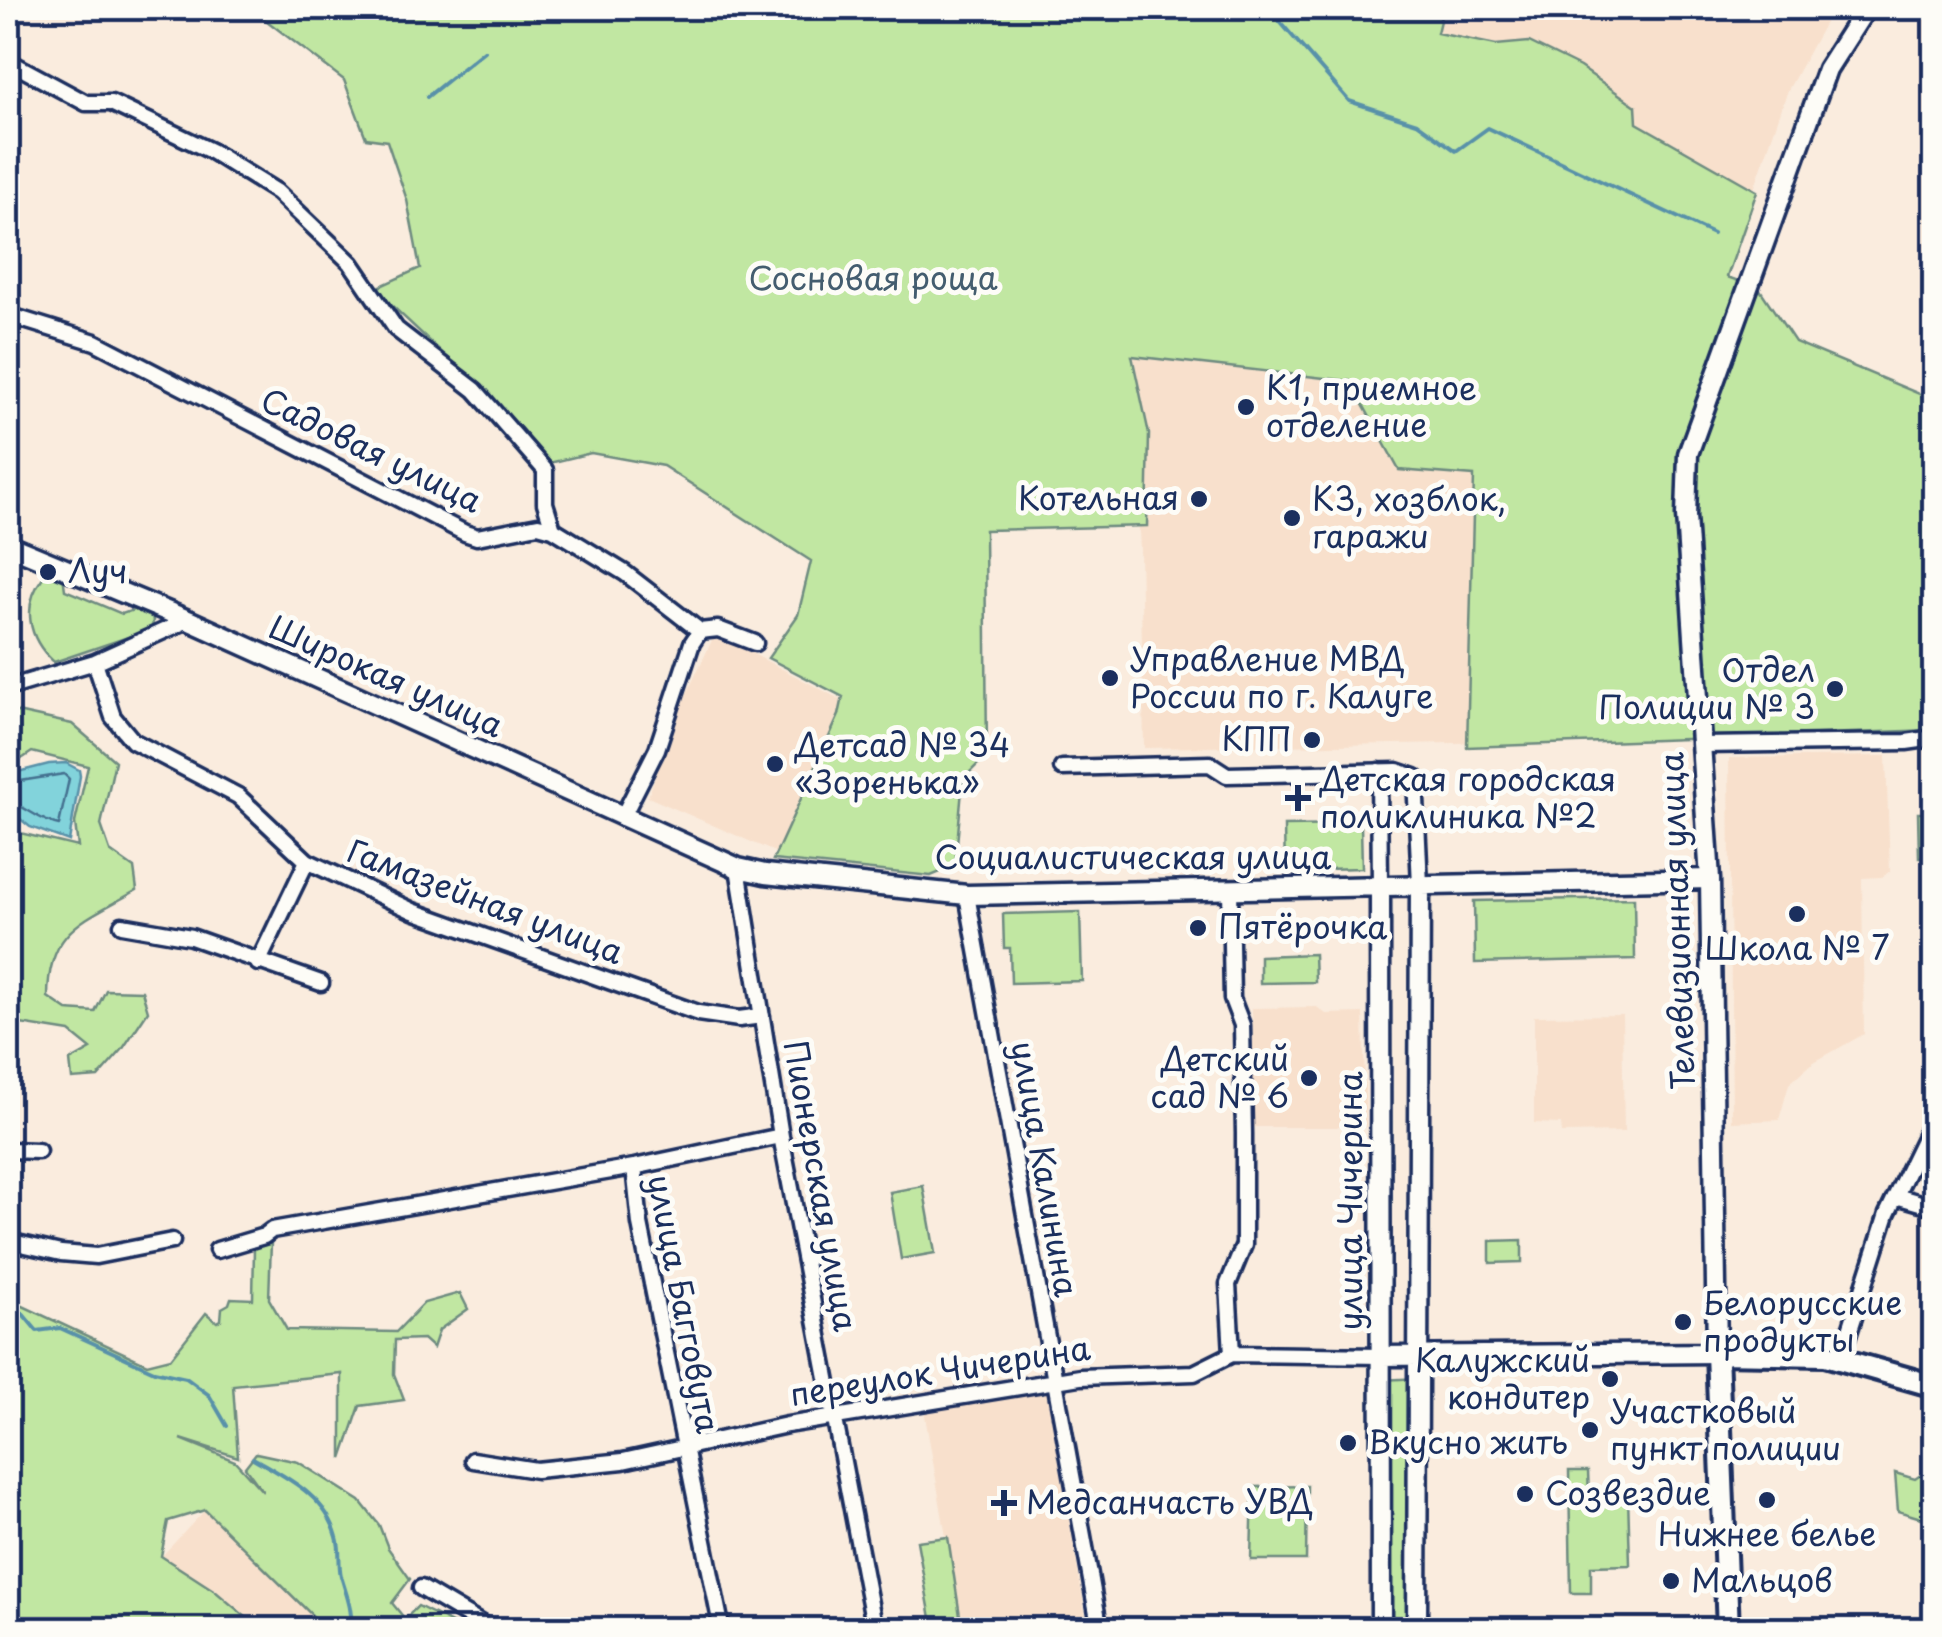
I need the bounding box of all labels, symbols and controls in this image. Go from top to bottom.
park label: Сосновая роща [748,253,998,301]
place label: К1, приемное отделение [1266,363,1477,448]
street label: Садовая улица [253,375,491,524]
marker: К1, приемное отделение [1235,396,1257,418]
place label: Котельная [1018,473,1179,521]
place label: К3, хозблок, гаражи [1312,474,1506,559]
marker: Котельная [1188,488,1210,510]
marker: К3, хозблок, гаражи [1281,507,1303,529]
place label: Луч [68,546,128,594]
marker: Луч [37,561,59,583]
street label: Широкая улица [262,602,512,748]
place label: Управление МВД России по г. Калуге [1130,634,1434,719]
place label: Отдел Полиции № 3 [1598,645,1815,730]
marker: Управление МВД России по г. Калуге [1099,667,1121,689]
marker: Отдел Полиции № 3 [1824,678,1846,700]
place label: КПП [1221,714,1292,762]
place label: Детсад № 34 «Зоренька» [794,720,1010,805]
marker: КПП [1301,729,1323,751]
street label: Телевизионная улица [1646,751,1706,1091]
marker: Детсад № 34 «Зоренька» [764,753,786,775]
place label: Детская городская поликлиника №2 [1319,754,1616,839]
marker: Детская городская поликлиника №2 [1285,785,1311,811]
street label: Гамазейная улица [341,825,631,975]
street label: Социалистическая улица [935,832,1331,880]
place label: Пятёрочка [1218,902,1387,950]
marker: Школа № 7 [1786,903,1808,925]
marker: Пятёрочка [1187,917,1209,939]
place label: Школа № 7 [1705,923,1889,971]
place label: Детский сад № 6 [1151,1034,1289,1119]
street label: Пионерская улица [773,1036,871,1335]
street label: улица Калинина [1000,1037,1092,1300]
marker: Детский сад № 6 [1298,1067,1320,1089]
street label: улица Чичерина [1325,1071,1373,1331]
street label: улица Багговута [636,1170,734,1437]
place label: Белорусские продукты [1703,1278,1902,1363]
marker: Белорусские продукты [1672,1311,1694,1333]
street label: переулок Чичерина [786,1323,1093,1417]
place label: Калужский кондитер [1415,1335,1590,1420]
marker: Калужский кондитер [1599,1368,1621,1390]
place label: Участковый пункт полиции [1610,1386,1841,1471]
place label: Вкусно жить [1368,1417,1568,1465]
marker: Участковый пункт полиции [1579,1419,1601,1441]
marker: Вкусно жить [1337,1432,1359,1454]
place label: Созвездие [1545,1468,1711,1516]
place label: Медсанчасть УВД [1026,1477,1313,1525]
marker: Созвездие [1514,1483,1536,1505]
marker: Нижнее белье [1756,1489,1778,1511]
marker: Медсанчасть УВД [991,1490,1017,1516]
place label: Нижнее белье [1658,1509,1876,1557]
place label: Мальцов [1691,1555,1833,1603]
marker: Мальцов [1660,1570,1682,1592]

